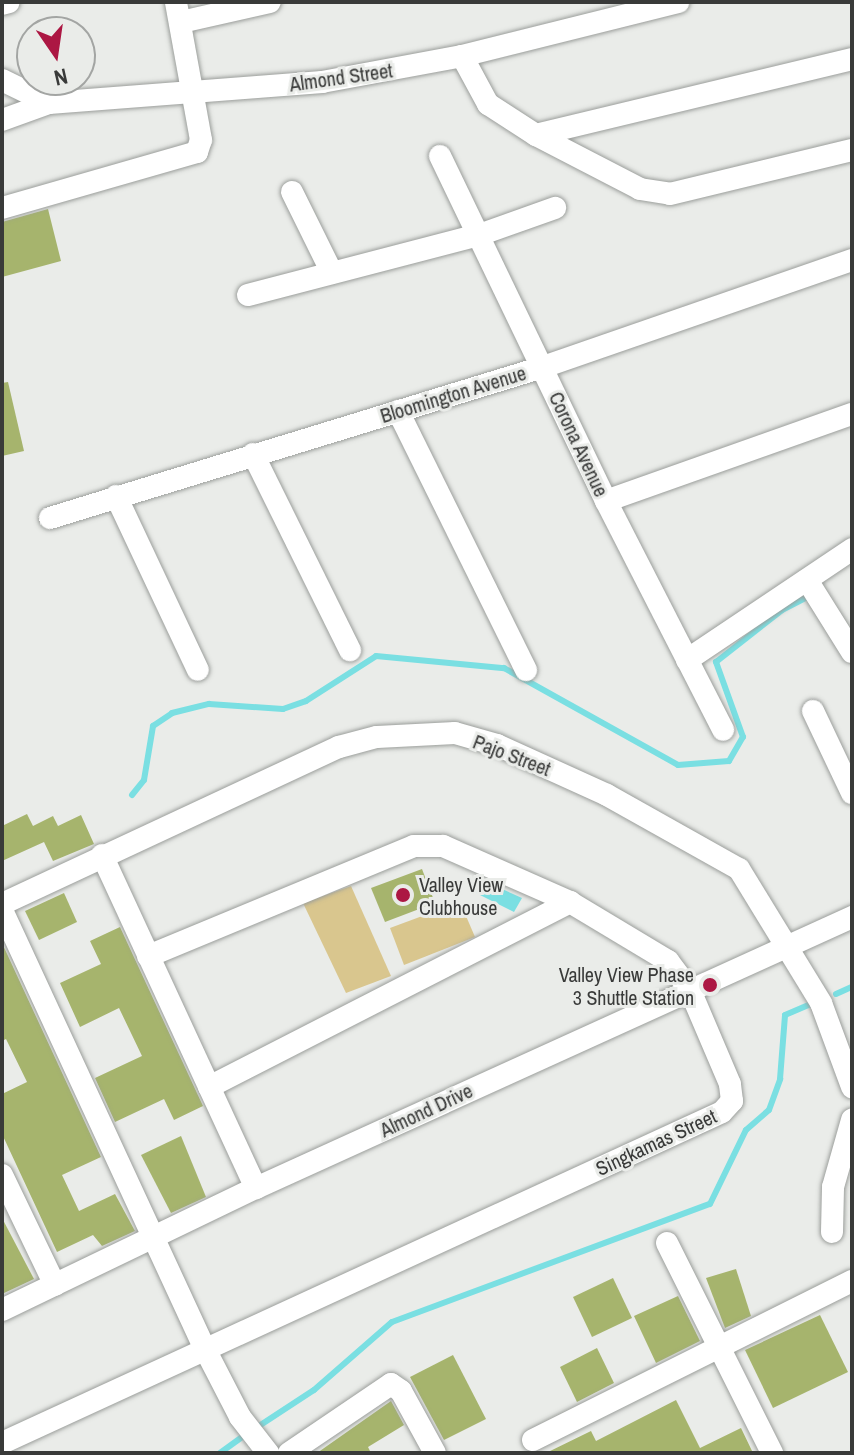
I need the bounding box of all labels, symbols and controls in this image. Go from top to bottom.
north arrow [16,16,96,96]
street label: Almond Street [288,58,394,96]
text: N [51,61,71,94]
street label: Bloomington Avenue [377,360,529,428]
street label: Corona Avenue [544,387,614,501]
street label: Pajo Street [470,729,554,781]
place label: Valley View Clubhouse [419,872,503,919]
marker: Valley View Clubhouse [394,886,412,904]
place label: Valley View Phase 3 Shuttle Station [559,962,694,1009]
marker: Valley View Phase 3 Shuttle Station [701,976,719,994]
street label: Almond Drive [376,1078,476,1142]
street label: Singkamas Street [592,1104,720,1180]

